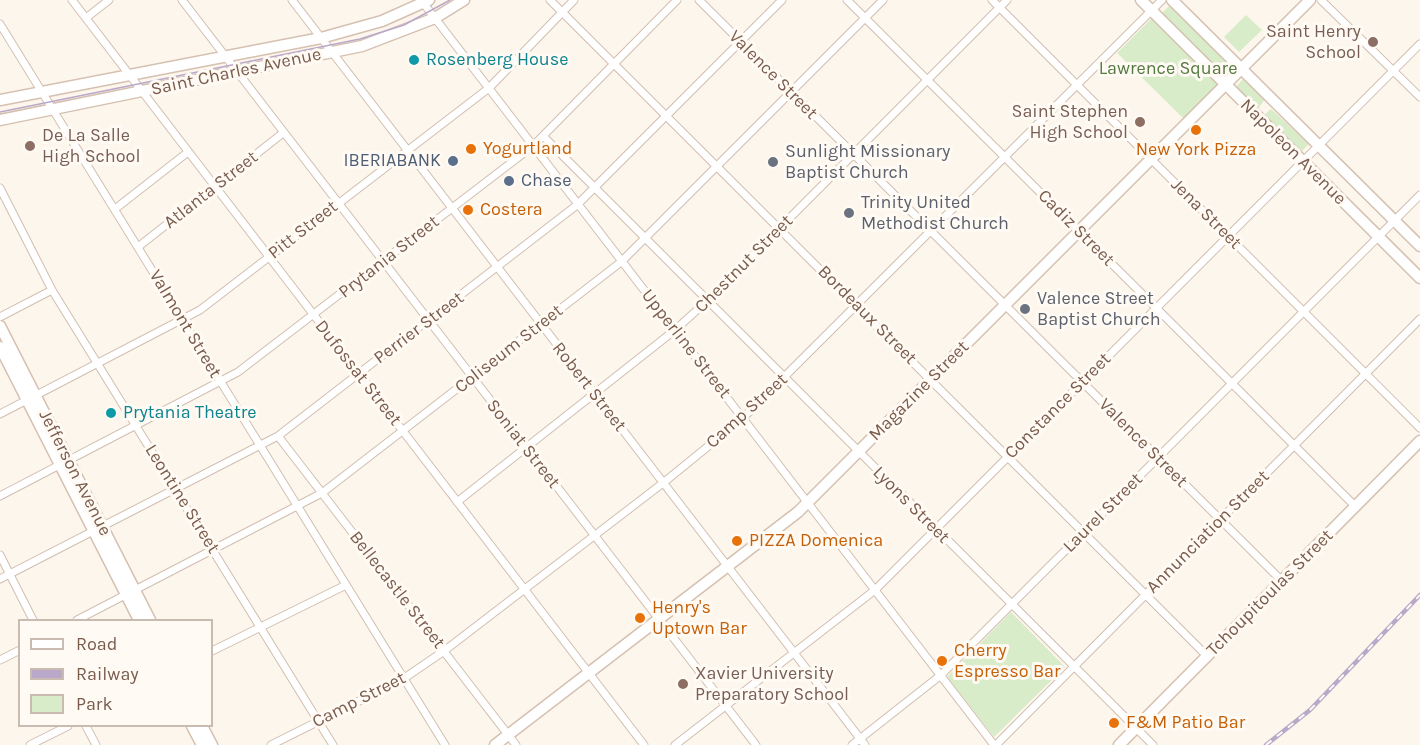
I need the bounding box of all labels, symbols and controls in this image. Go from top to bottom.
place label: Saint Henry School [1266,21,1361,63]
street label: Valence Street [724,26,822,124]
marker: Saint Henry School [1366,35,1380,49]
street label: Saint Charles Avenue [149,43,323,101]
place label: Rosenberg House [426,49,568,71]
marker: Rosenberg House [407,53,421,67]
park label: Lawrence Square [1099,58,1237,80]
street label: Napoleon Avenue [1235,94,1351,210]
place label: Saint Stephen High School [1012,101,1128,144]
marker: Saint Stephen High School [1133,115,1147,129]
marker: New York Pizza [1189,123,1203,137]
place label: De La Salle High School [42,125,140,168]
place label: Yogurtland [483,138,572,160]
marker: De La Salle High School [23,139,37,153]
place label: New York Pizza [1136,139,1256,161]
place label: Sunlight Missionary Baptist Church [785,141,951,184]
marker: Yogurtland [464,142,478,156]
street label: Atlanta Street [160,147,262,233]
place label: IBERIABANK [343,150,441,172]
marker: IBERIABANK [446,154,460,168]
marker: Sunlight Missionary Baptist Church [766,155,780,169]
place label: Chase [521,170,572,192]
marker: Chase [502,174,516,188]
street label: Jena Street [1166,174,1246,254]
street label: Cadiz Street [1033,185,1119,271]
place label: Trinity United Methodist Church [861,192,1009,234]
street label: Pitt Street [264,196,342,264]
place label: Costera [480,199,543,221]
marker: Costera [461,203,475,217]
marker: Trinity United Methodist Church [842,206,856,220]
street label: Prytania Street [335,211,443,303]
street label: Chestnut Street [691,211,797,317]
street label: Bordeaux Street [813,261,921,369]
street label: Valmont Street [144,266,226,382]
street label: Upperline Street [637,285,735,403]
street label: Perrier Street [370,287,468,369]
place label: Valence Street Baptist Church [1037,288,1161,330]
street label: Coliseum Street [451,300,567,398]
marker: Valence Street Baptist Church [1018,302,1032,316]
street label: Dufossat Street [310,316,406,430]
street label: Magazine Street [864,336,974,446]
street label: Robert Street [547,338,631,436]
street label: Constance Street [1001,349,1115,463]
street label: Camp Street [702,369,792,453]
street label: Valence Street [1094,394,1192,492]
street label: Soniat Street [481,395,565,493]
place label: Prytania Theatre [123,402,256,424]
marker: Prytania Theatre [104,406,118,420]
street label: Jefferson Avenue [34,407,116,539]
street label: Leontine Street [140,441,224,557]
street label: Lyons Street [868,462,954,548]
street label: Annunciation Street [1142,466,1274,598]
street label: Laurel Street [1059,469,1147,557]
street label: Tchoupitoulas Street [1202,525,1338,661]
street label: Bellecastle Street [344,527,450,653]
place label: PIZZA Domenica [749,530,883,552]
marker: PIZZA Domenica [730,534,744,548]
place label: Henry's Uptown Bar [652,597,747,640]
marker: Henry's Uptown Bar [633,611,647,625]
legend [18,619,213,727]
text: Road [76,633,117,655]
place label: Cherry Espresso Bar [954,640,1060,682]
marker: Cherry Espresso Bar [935,654,949,668]
text: Railway [76,663,139,685]
place label: Xavier University Preparatory School [695,663,849,706]
street label: Camp Street [309,667,409,733]
marker: Xavier University Preparatory School [676,677,690,691]
text: Park [76,693,113,715]
place label: F&M Patio Bar [1126,712,1245,734]
marker: F&M Patio Bar [1107,716,1121,730]

